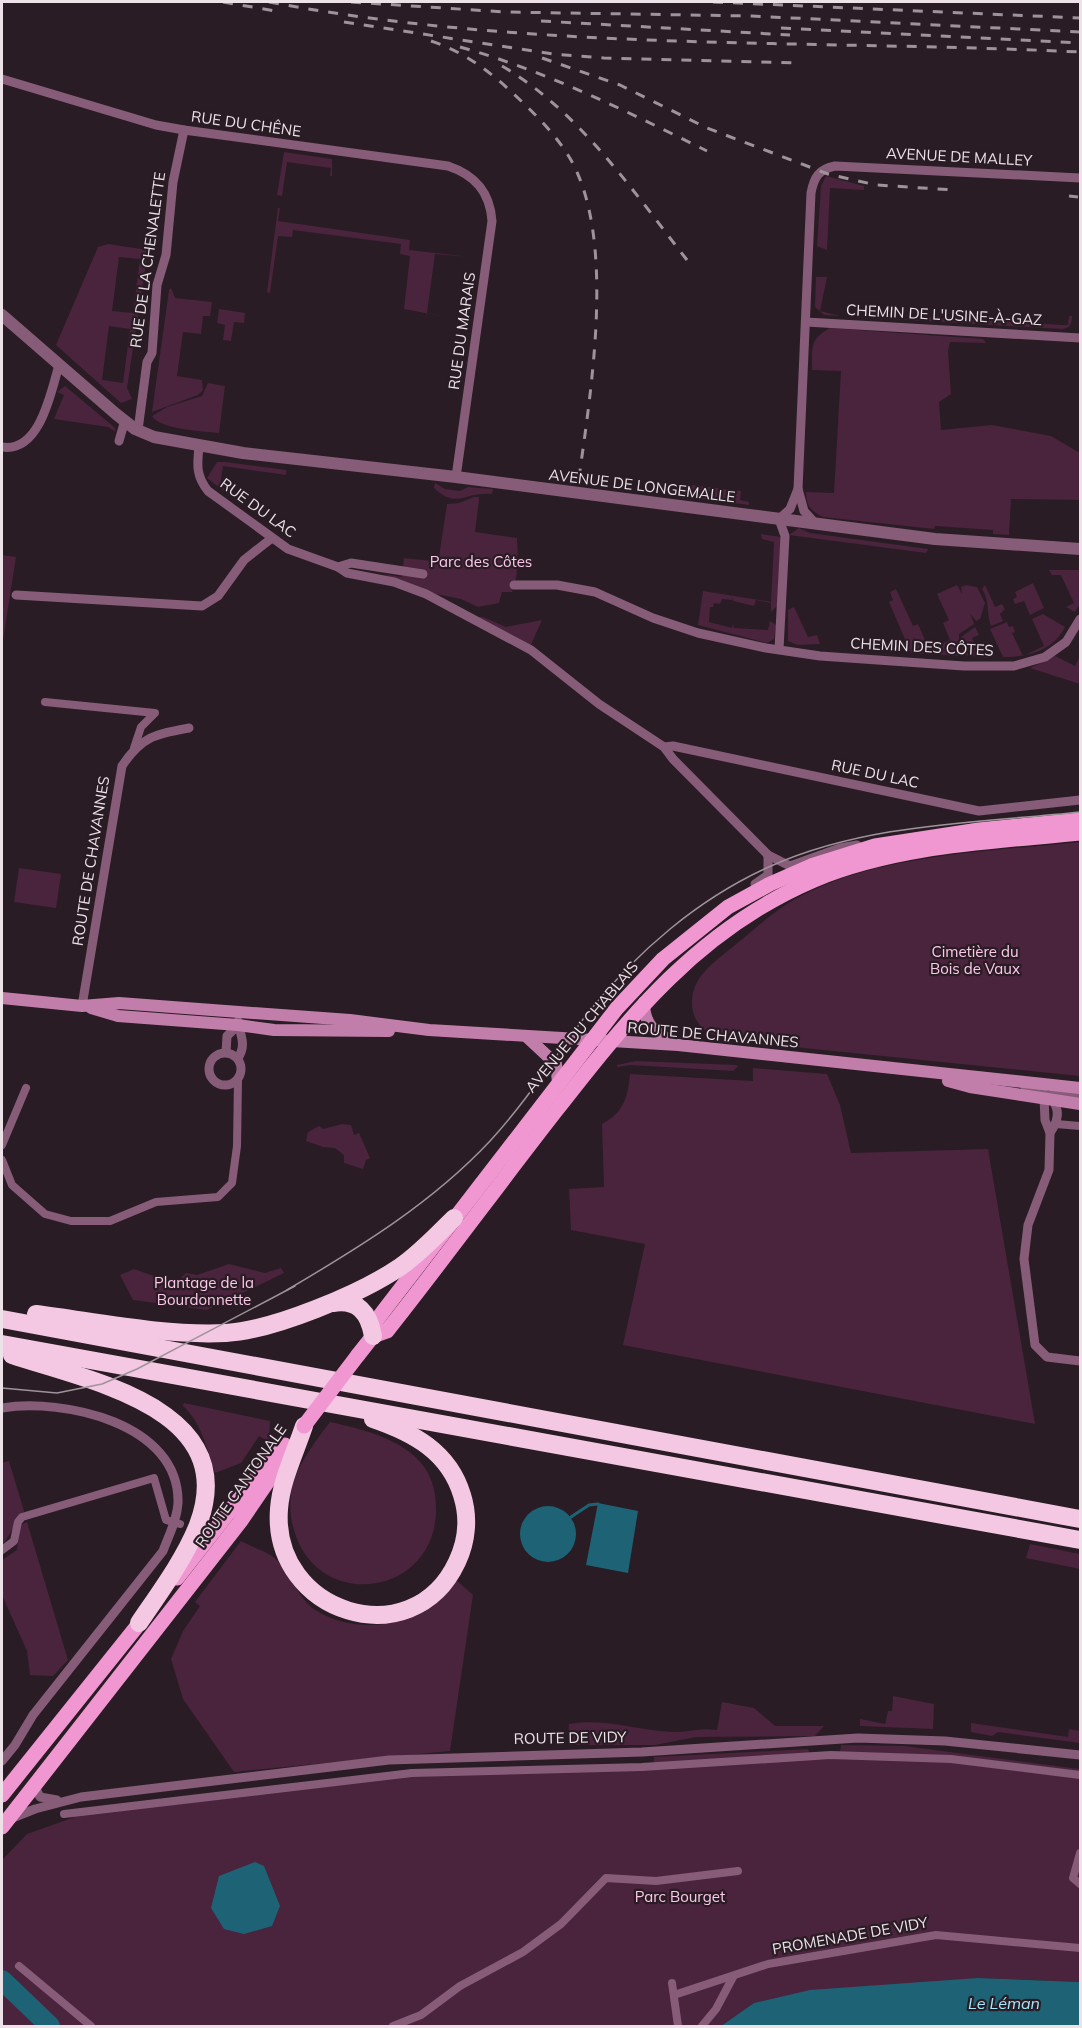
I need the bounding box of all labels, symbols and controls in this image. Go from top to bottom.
street label: RUE DU CHÊNE [190,106,302,141]
street label: AVENUE DE MALLEY [885,143,1034,170]
street label: RUE DE LA CHENALETTE [126,171,169,349]
street label: RUE DU MARAIS [444,271,479,391]
street label: CHEMIN DE L'USINE-À-GAZ [846,300,1043,329]
street label: AVENUE DE LONGEMALLE [548,465,736,506]
street label: RUE DU LAC [217,474,300,541]
park label: Parc des Côtes [430,552,532,571]
street label: CHEMIN DES CÔTES [850,633,994,660]
street label: RUE DU LAC [830,755,921,792]
street label: ROUTE DE CHAVANNES [68,775,113,947]
park label: Cimetière du Bois de Vaux [930,942,1020,978]
street label: AVENUE DU CHABLAIS [521,957,642,1096]
street label: ROUTE DE CHAVANNES [627,1018,799,1051]
park label: Plantage de la Bourdonnette [154,1273,254,1309]
street label: ROUTE CANTONALE [191,1420,290,1551]
street label: ROUTE DE VIDY [514,1727,627,1748]
park label: Parc Bourget [635,1887,725,1906]
street label: PROMENADE DE VIDY [771,1912,930,1959]
water label: Le Léman [968,1993,1040,2013]

